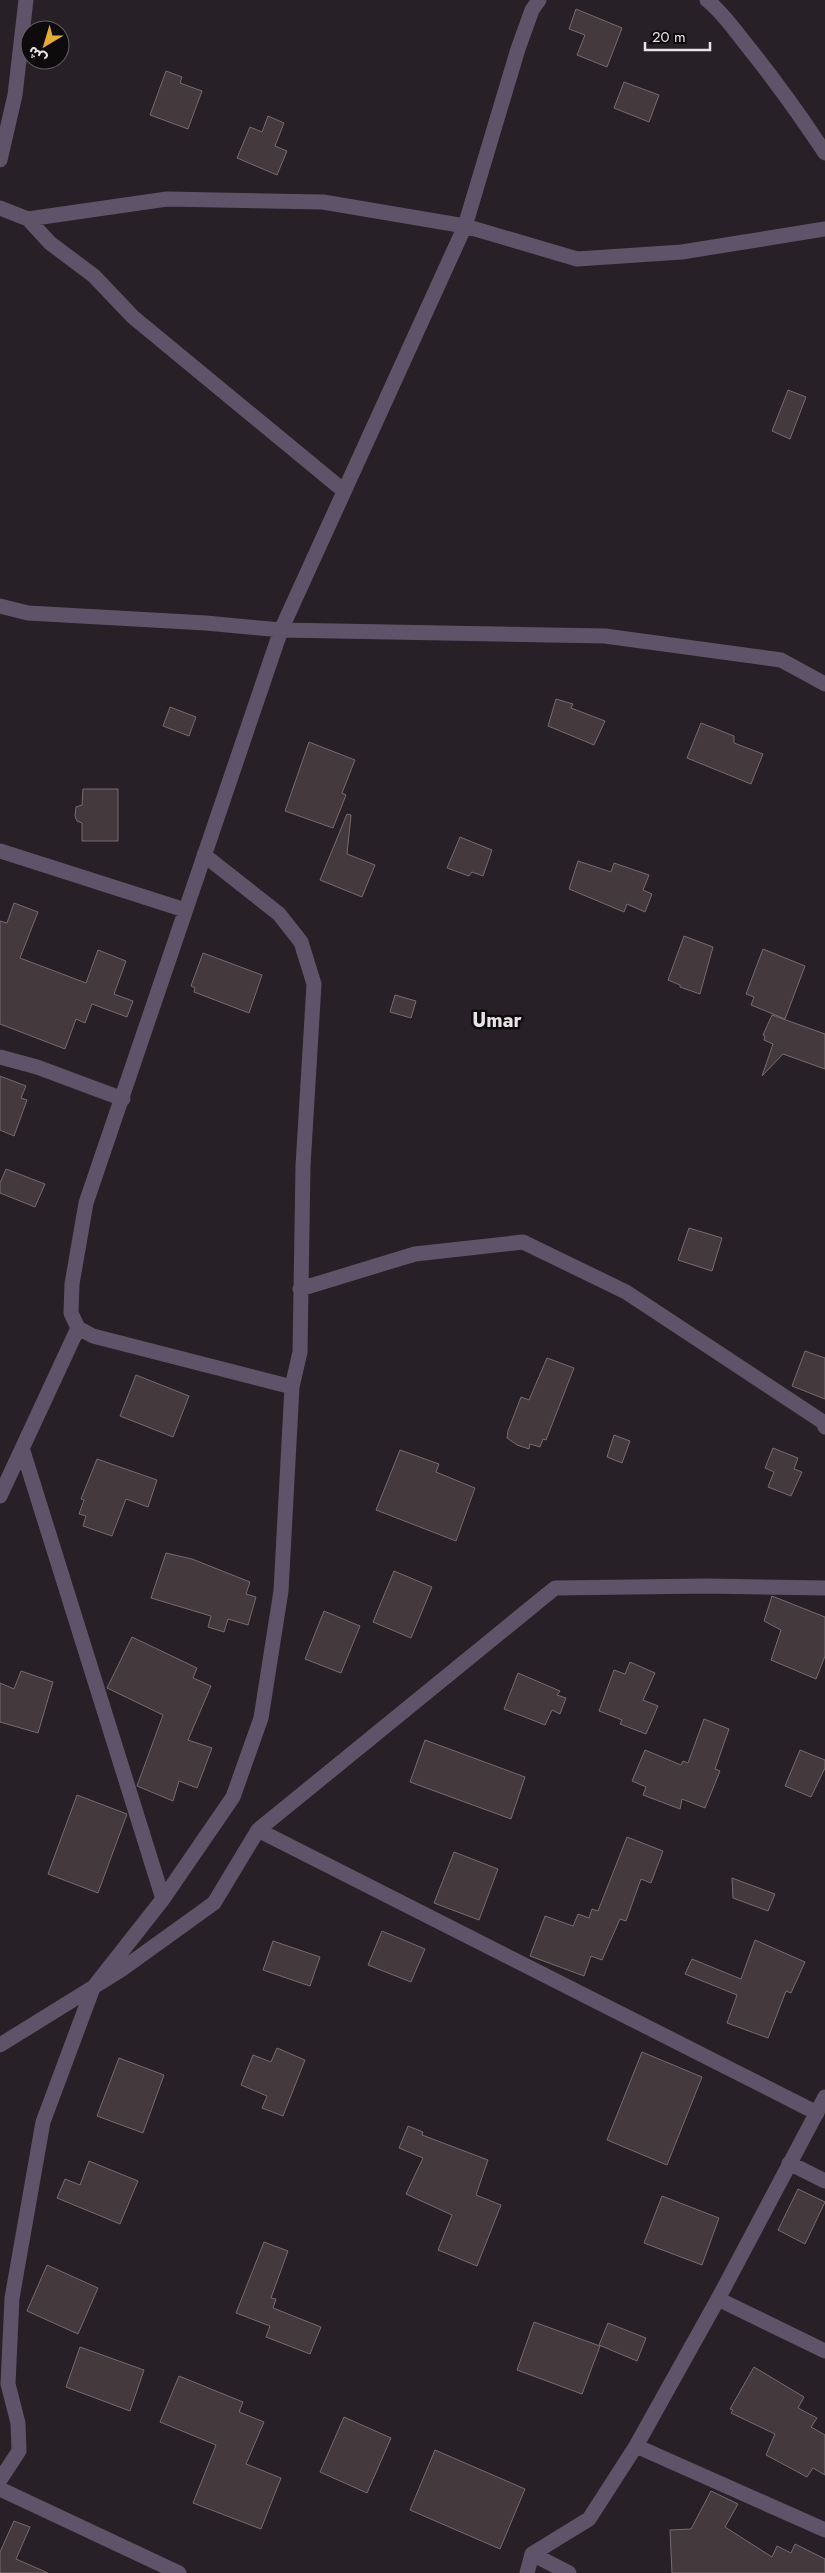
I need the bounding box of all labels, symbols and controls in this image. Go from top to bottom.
north arrow [20,20,70,70]
scale bar [645,20,710,52]
text: 20 m [652,26,686,48]
text: ش [23,41,51,69]
district label: Umar [472,1006,522,1035]

